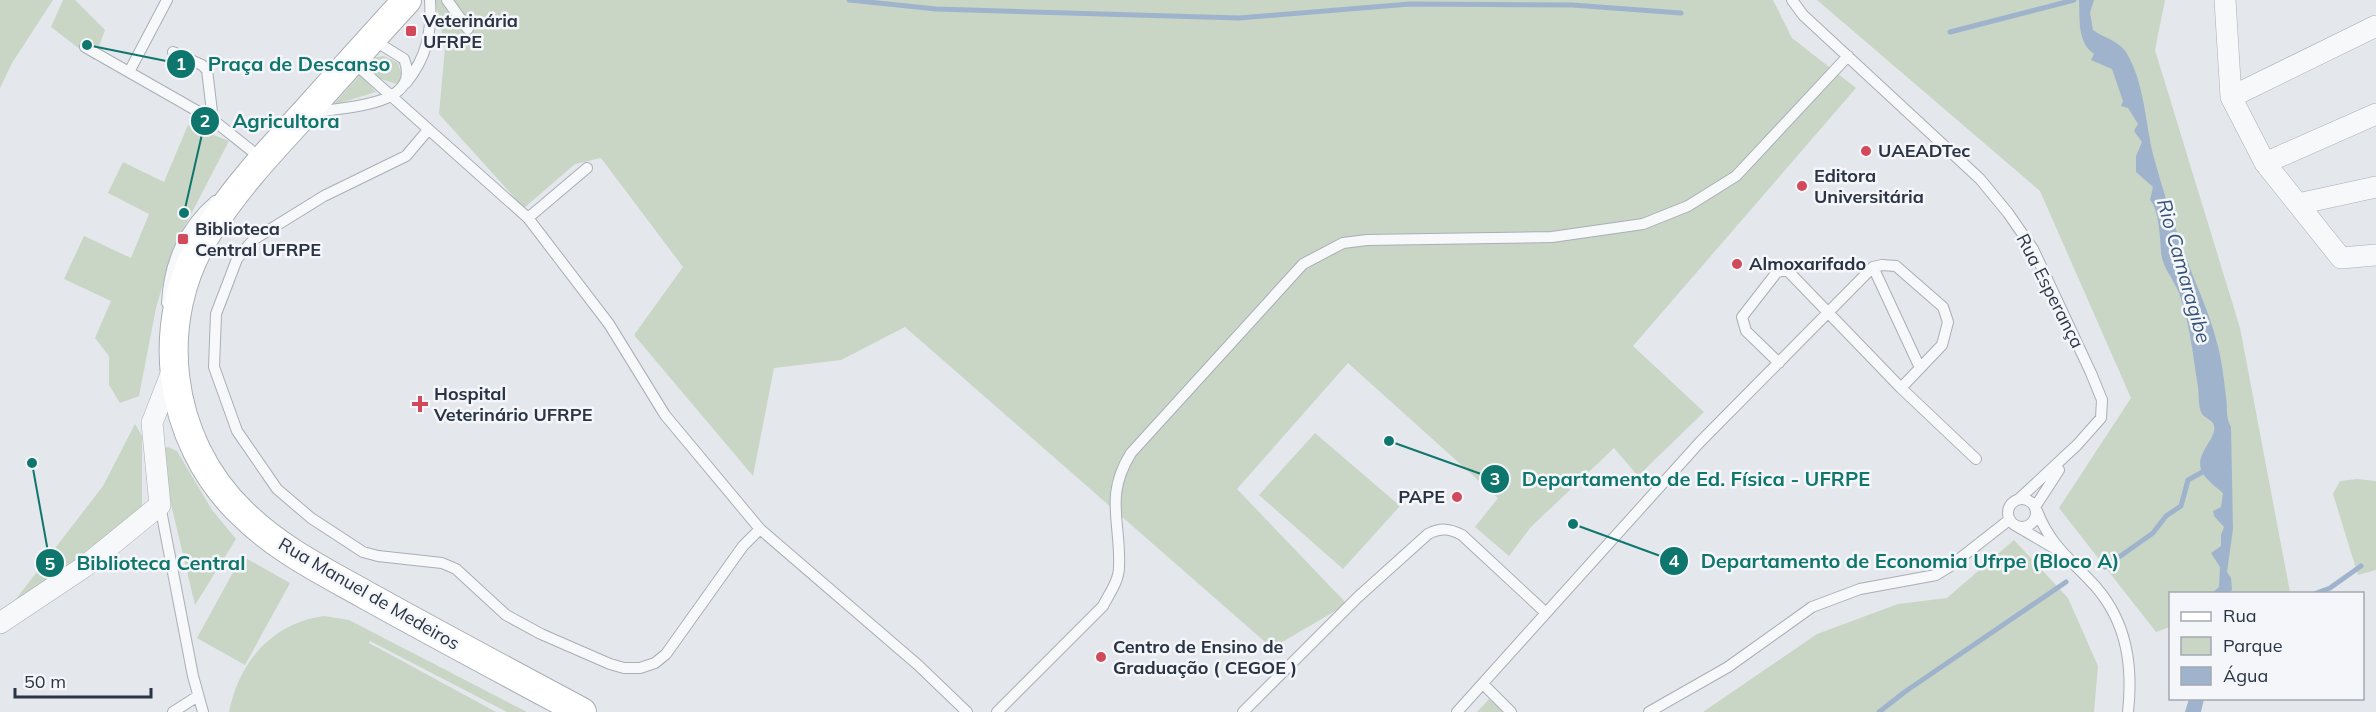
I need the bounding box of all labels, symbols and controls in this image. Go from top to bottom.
place label: Veterinária UFRPE [422,9,518,53]
marker: Veterinária UFRPE [404,24,418,38]
callout: Praça de Descanso [166,45,403,83]
text: Praça de Descanso [208,51,390,76]
text: 1 [176,52,186,75]
callout: Agricultora [190,102,352,140]
text: Agricultora [232,108,340,133]
text: 2 [200,109,210,132]
place label: UAEADTec [1878,139,1970,162]
marker: UAEADTec [1859,144,1873,158]
place label: Editora Universitária [1814,164,1924,208]
marker: Editora Universitária [1795,179,1809,193]
water label: Rio Camaragibe [2152,196,2217,346]
place label: Biblioteca Central UFRPE [195,217,321,261]
street label: Rua Esperança [2012,230,2089,352]
marker: Biblioteca Central UFRPE [176,232,190,246]
place label: Almoxarifado [1749,252,1866,275]
marker: Almoxarifado [1730,257,1744,271]
place label: Hospital Veterinário UFRPE [433,382,592,426]
marker: Hospital Veterinário UFRPE [411,395,429,413]
callout: Departamento de Ed. Física - UFRPE [1480,460,1882,498]
text: Departamento de Ed. Física - UFRPE [1522,466,1870,491]
text: 3 [1490,467,1500,490]
place label: PAPE [1398,485,1445,508]
marker: PAPE [1450,490,1464,504]
street label: Rua Manuel de Medeiros [275,532,464,655]
callout: Departamento de Economia Ufrpe (Bloco A) [1659,542,2131,580]
callout: Biblioteca Central [35,544,257,582]
text: Departamento de Economia Ufrpe (Bloco A) [1701,548,2119,573]
text: 4 [1669,549,1680,572]
text: Biblioteca Central [77,550,245,575]
text: 5 [45,552,56,575]
legend [2169,592,2364,700]
text: Rua [2223,604,2257,627]
text: Parque [2223,634,2282,657]
place label: Centro de Ensino de Graduação ( CEGOE ) [1113,635,1297,679]
marker: Centro de Ensino de Graduação ( CEGOE ) [1094,650,1108,664]
scale bar [15,661,152,699]
text: Água [2223,664,2268,687]
text: 50 m [24,670,66,693]

